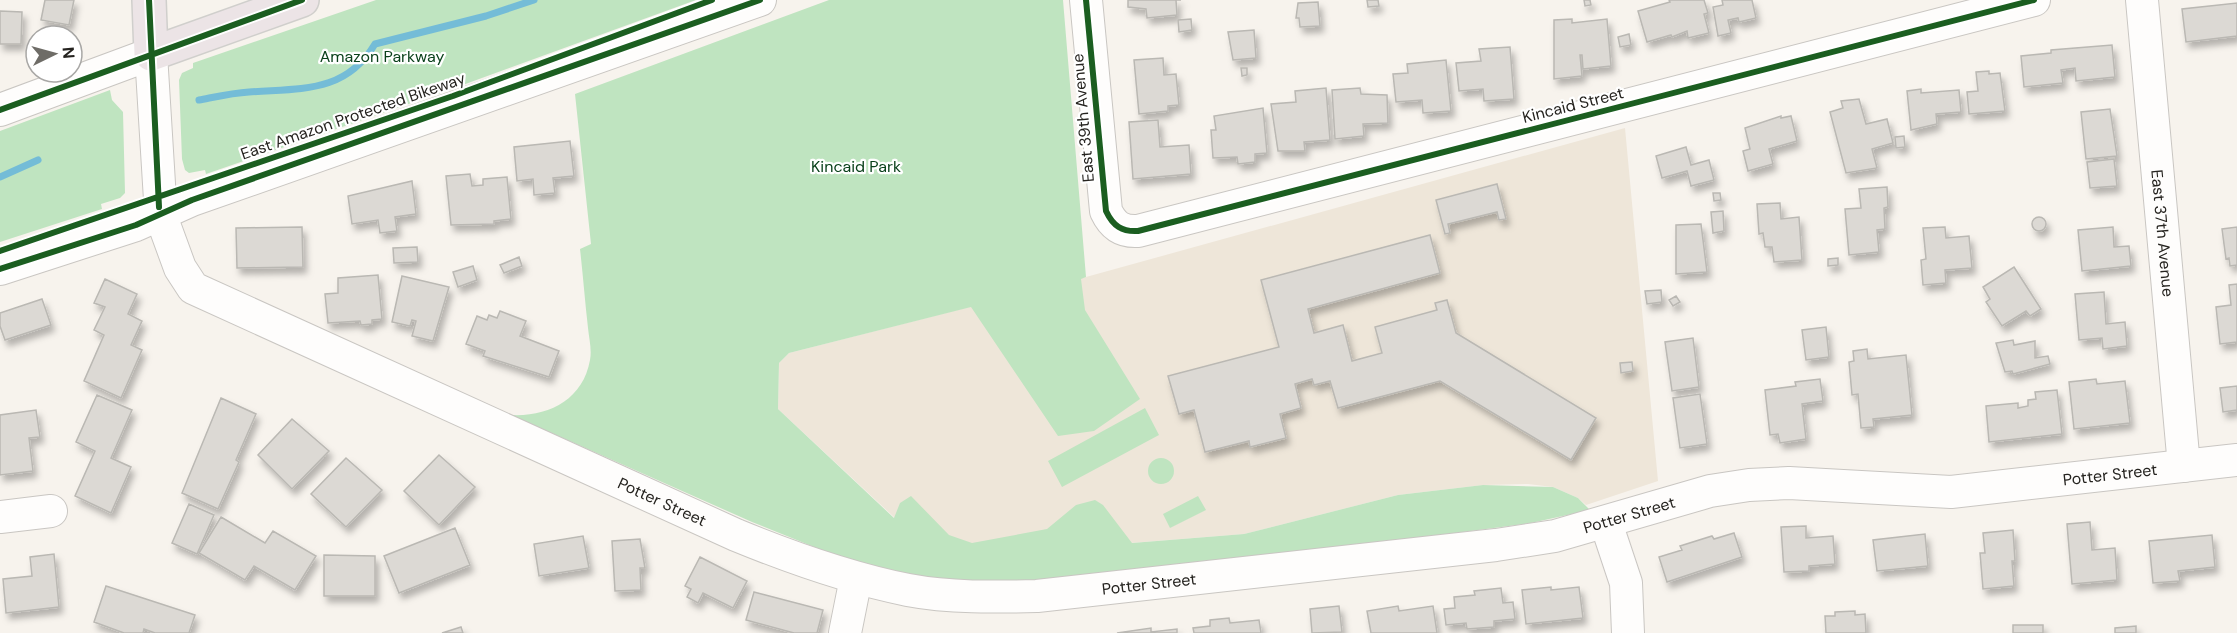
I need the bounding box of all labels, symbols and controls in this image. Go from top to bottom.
north arrow [24,24,84,84]
text: N [57,46,79,59]
park label: Amazon Parkway [320,46,444,67]
street label: East 39th Avenue [1067,53,1099,183]
street label: East Amazon Protected Bikeway [238,68,468,164]
street label: Kincaid Street [1520,82,1626,128]
park label: Kincaid Park [811,156,901,177]
street label: East 37th Avenue [2147,168,2179,298]
street label: Potter Street [2062,458,2158,490]
street label: Potter Street [615,472,710,531]
street label: Potter Street [1581,491,1678,538]
street label: Potter Street [1101,568,1197,599]

